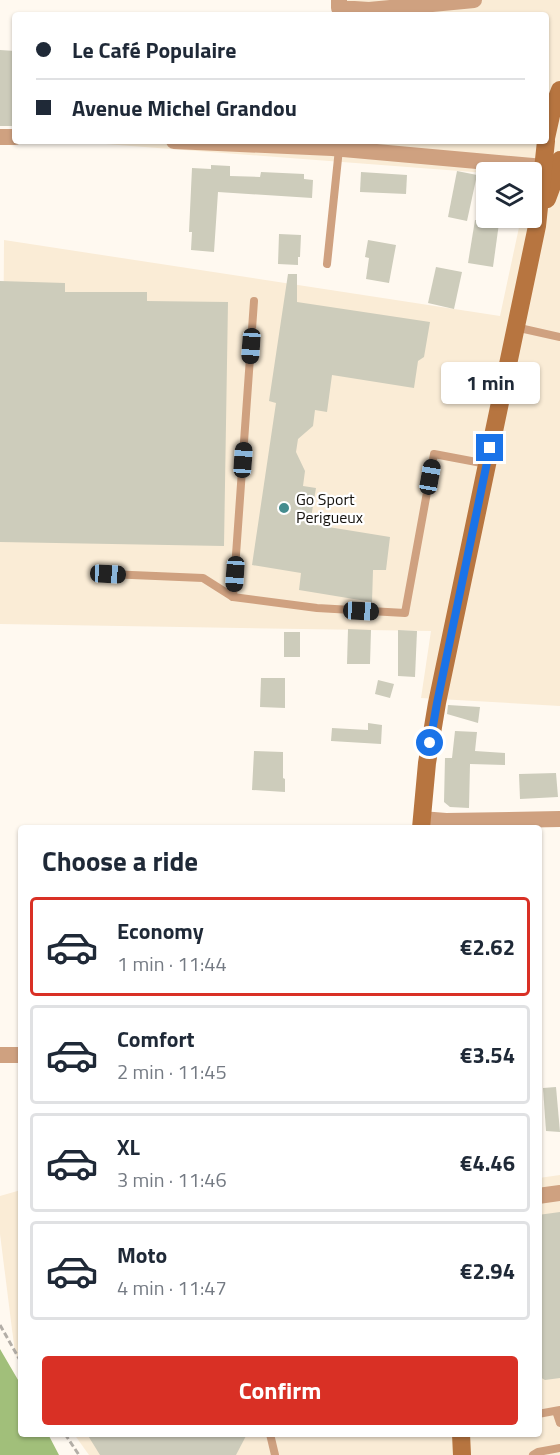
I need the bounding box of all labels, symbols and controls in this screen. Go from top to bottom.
text: Le Café Populaire [72,33,237,67]
text: Avenue Michel Grandou [72,91,297,125]
map controls [476,162,542,228]
button: layers [476,162,542,228]
car [241,327,261,365]
callout: 1 min [440,361,540,403]
text: 1 min [466,367,515,398]
route end [476,434,503,461]
car [233,441,253,479]
car [418,458,442,496]
place label: Go Sport Perigueux [296,487,363,529]
marker: Go Sport Perigueux [277,501,291,515]
car [225,555,245,593]
car [90,564,126,584]
car [343,601,379,621]
route start [416,729,443,756]
text: Choose a ride [42,840,198,881]
text: Economy [117,914,204,948]
icon: car [45,920,99,974]
text: €2.62 [460,930,515,964]
text: 1 min · 11:44 [117,948,227,979]
text: Comfort [117,1022,195,1056]
icon: car [45,1028,99,1082]
text: €3.54 [460,1038,515,1072]
text: 2 min · 11:45 [117,1056,227,1087]
text: XL [117,1130,140,1164]
icon: car [45,1136,99,1190]
text: €4.46 [460,1146,515,1180]
text: 3 min · 11:46 [117,1164,227,1195]
text: Moto [117,1238,167,1272]
icon: car [45,1244,99,1298]
text: €2.94 [460,1254,515,1288]
text: 4 min · 11:47 [117,1272,227,1303]
button: Confirm [42,1356,518,1425]

